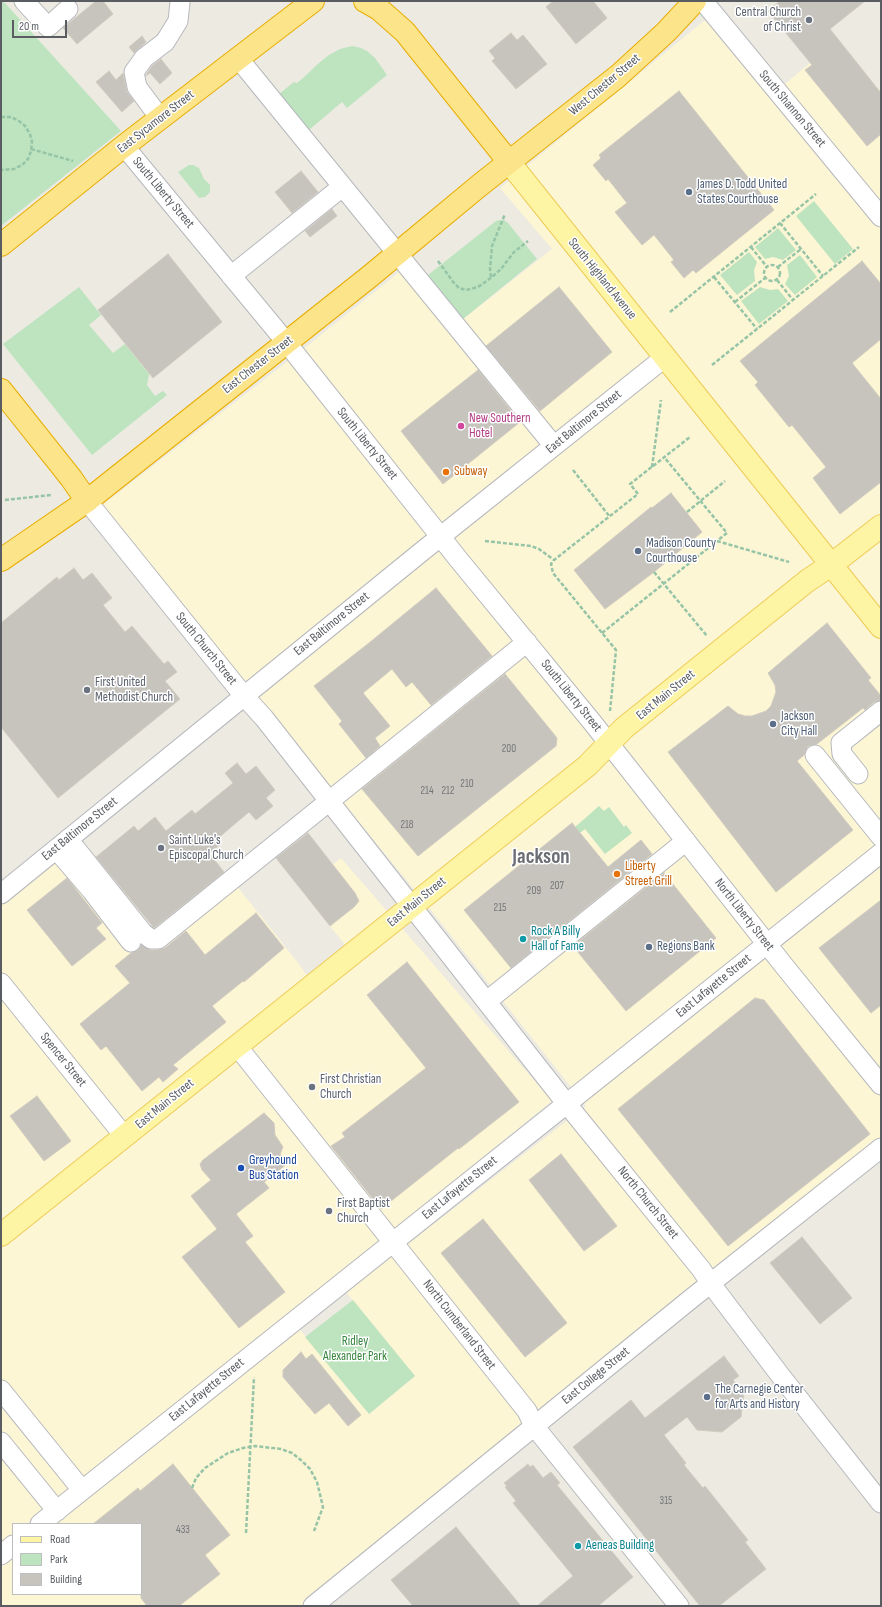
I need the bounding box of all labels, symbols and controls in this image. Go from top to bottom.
place label: Central Church of Christ [735,5,801,36]
scale bar [14,12,69,38]
marker: Central Church of Christ [804,15,814,25]
text: 20 m [19,19,39,34]
street label: West Chester Street [566,51,644,119]
street label: South Shannon Street [755,67,829,151]
street label: East Sycamore Street [114,87,198,157]
street label: South Liberty Street [129,154,197,232]
place label: James D. Todd United States Courthouse [697,177,787,208]
marker: James D. Todd United States Courthouse [684,187,694,197]
street label: South Highland Avenue [564,235,640,323]
street label: East Chester Street [220,333,296,397]
street label: East Baltimore Street [543,387,625,457]
street label: South Liberty Street [333,405,401,483]
place label: New Southern Hotel [469,411,531,442]
marker: New Southern Hotel [456,421,466,431]
place label: Subway [454,464,487,480]
marker: Subway [441,467,451,477]
place label: Madison County Courthouse [646,536,716,567]
marker: Madison County Courthouse [633,546,643,556]
street label: East Baltimore Street [291,589,373,659]
street label: South Church Street [172,609,240,689]
street label: South Liberty Street [537,657,605,735]
street label: East Main Street [633,667,699,723]
place label: First United Methodist Church [95,675,173,706]
marker: First United Methodist Church [82,685,92,695]
place label: Jackson City Hall [781,709,817,740]
marker: Jackson City Hall [768,719,778,729]
house number: 200 [502,742,516,756]
house number: 210 [460,777,474,791]
house number: 214 [420,784,434,798]
house number: 212 [441,784,455,798]
street label: East Baltimore Street [39,794,121,864]
house number: 218 [400,818,414,832]
place label: Saint Luke's Episcopal Church [169,833,244,864]
marker: Saint Luke's Episcopal Church [156,843,166,853]
district label: Jackson [512,845,570,871]
place label: Liberty Street Grill [625,859,672,890]
marker: Liberty Street Grill [612,869,622,879]
street label: East Main Street [384,874,450,930]
street label: North Liberty Street [711,876,777,954]
house number: 207 [550,879,564,893]
house number: 209 [527,884,541,898]
house number: 215 [494,901,506,915]
place label: Rock A Billy Hall of Fame [531,924,584,955]
marker: Rock A Billy Hall of Fame [518,934,528,944]
place label: Regions Bank [657,939,715,955]
marker: Regions Bank [644,942,654,952]
street label: East Lafayette Street [673,951,755,1021]
street label: Spencer Street [36,1030,90,1090]
place label: First Christian Church [320,1072,381,1103]
street label: East Main Street [132,1076,198,1132]
marker: First Christian Church [307,1082,317,1092]
place label: Greyhound Bus Station [249,1153,299,1184]
street label: East Lafayette Street [419,1153,501,1223]
marker: Greyhound Bus Station [236,1163,246,1173]
street label: North Church Street [614,1164,682,1242]
place label: First Baptist Church [337,1196,390,1227]
marker: First Baptist Church [324,1206,334,1216]
street label: North Cumberland Street [419,1277,499,1373]
park label: Ridley Alexander Park [323,1334,387,1365]
street label: East College Street [559,1344,633,1408]
street label: East Lafayette Street [166,1355,248,1425]
place label: The Carnegie Center for Arts and History [715,1382,803,1413]
marker: The Carnegie Center for Arts and History [702,1392,712,1402]
house number: 315 [660,1494,672,1508]
legend [12,1523,142,1595]
house number: 433 [176,1523,190,1537]
text: Road [50,1532,70,1547]
place label: Aeneas Building [586,1538,654,1554]
marker: Aeneas Building [573,1541,583,1551]
text: Park [50,1552,68,1567]
text: Building [50,1572,82,1587]

